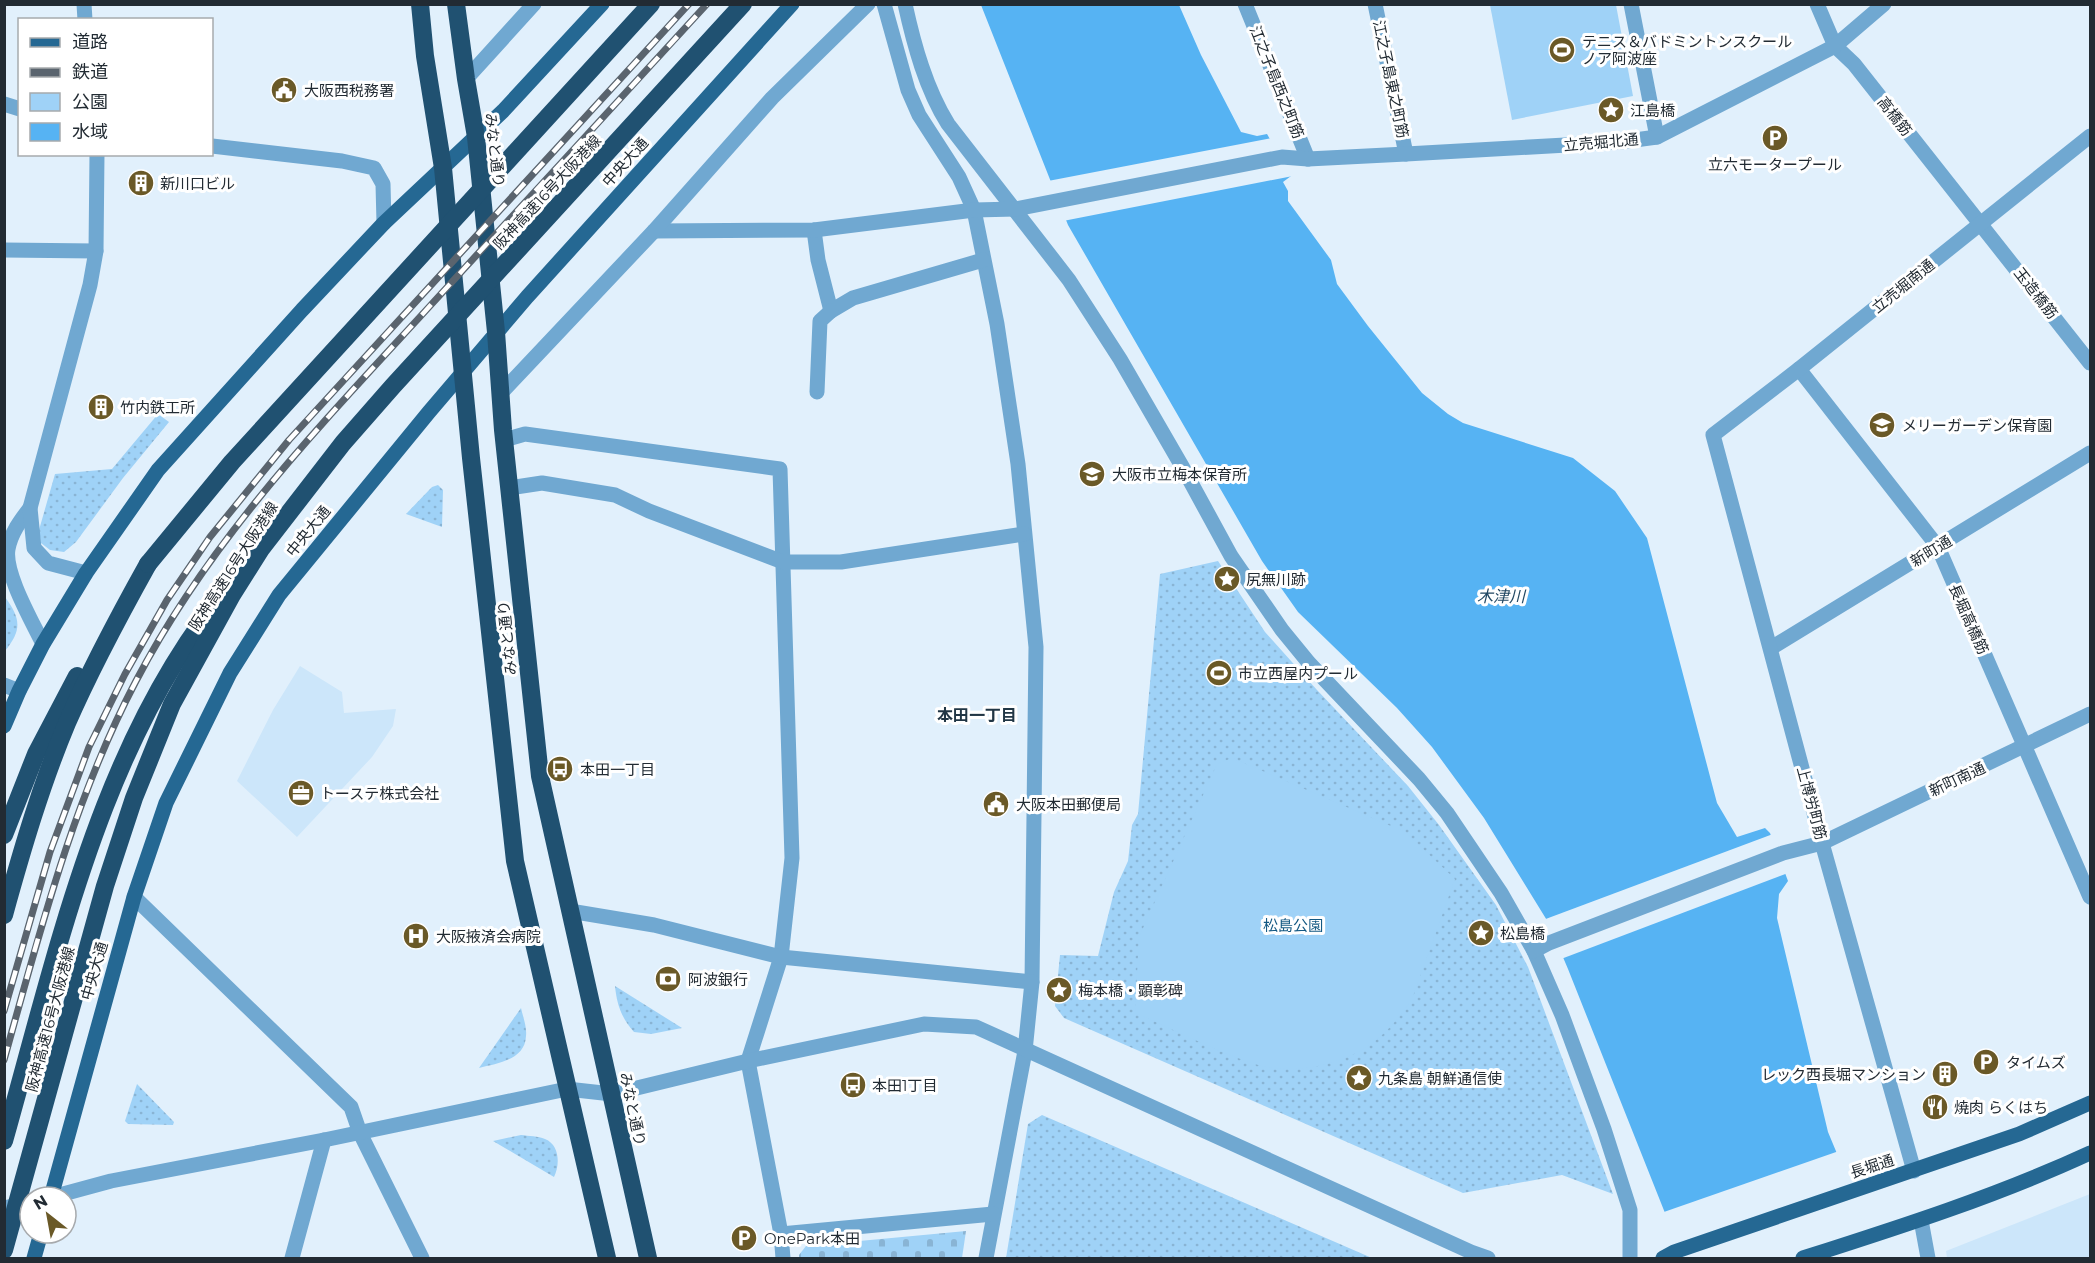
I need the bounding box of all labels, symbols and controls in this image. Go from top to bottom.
legend [18,18,213,156]
street label: 江之子島東之町筋 [1369,18,1413,140]
street label: 江之子島西之町筋 [1246,23,1308,141]
text: 道路 [72,31,108,53]
place label: テニス＆バドミントンスクール ノア阿波座 [1582,32,1792,68]
sports icon: テニス＆バドミントンスクール ノア阿波座 [1547,35,1577,65]
text: 鉄道 [72,61,108,83]
public building icon: 大阪西税務署 [269,75,299,105]
place label: 大阪西税務署 [304,81,394,100]
text: 公園 [72,91,108,113]
street label: 高橋筋 [1874,92,1916,140]
place icon: 江島橋 [1596,95,1626,125]
place label: 江島橋 [1630,101,1675,120]
street label: みなと通り [481,112,509,188]
text: 水域 [72,121,108,143]
parking icon: 立六モータープール [1760,123,1790,153]
street label: 立売堀北通 [1563,129,1639,155]
street label: 阪神高速16号大阪港線 [489,131,605,253]
street label: 中央大通 [598,133,652,191]
place label: 立六モータープール [1708,155,1842,174]
building icon: 新川口ビル [126,168,156,198]
place label: 新川口ビル [160,174,235,193]
street label: 立売堀南通 [1868,255,1938,317]
street label: 玉造橋筋 [2010,264,2062,322]
building icon: 竹内鉄工所 [86,392,116,422]
place label: 竹内鉄工所 [120,398,195,417]
school or university icon: メリーガーデン保育園 [1867,410,1897,440]
place label: メリーガーデン保育園 [1902,416,2052,435]
school or university icon: 大阪市立梅本保育所 [1077,459,1107,489]
place label: 大阪市立梅本保育所 [1112,465,1247,484]
street label: 阪神高速16号大阪港線 [184,498,282,634]
street label: 中央大通 [282,502,334,560]
street label: 新町通 [1907,531,1955,571]
place icon: 尻無川跡 [1212,564,1242,594]
place label: 尻無川跡 [1246,570,1306,589]
street label: 長堀高橋筋 [1945,581,1993,657]
water label: 木津川 [1477,587,1527,606]
street label: みなと通り [494,600,520,676]
sports icon: 市立西屋内プール [1204,658,1234,688]
place label: 市立西屋内プール [1238,664,1358,683]
district label: 本田一丁目 [937,706,1017,725]
bus stop icon: 本田一丁目 [545,754,575,784]
street label: 新町南通 [1926,758,1988,800]
place label: 本田一丁目 [580,760,655,779]
street label: 上博労町筋 [1793,764,1831,842]
office icon: トーステ株式会社 [286,778,316,808]
place label: トーステ株式会社 [320,784,439,803]
public building icon: 大阪本田郵便局 [981,789,1011,819]
place label: 大阪本田郵便局 [1016,795,1121,814]
park label: 松島公園 [1263,916,1323,935]
place icon: 松島橋 [1466,918,1496,948]
hospital icon: 大阪掖済会病院 [401,921,431,951]
place label: 松島橋 [1500,924,1545,943]
place label: 大阪掖済会病院 [436,927,541,946]
street label: 中央大通 [77,940,111,1002]
street label: 阪神高速16号大阪港線 [21,944,79,1094]
bank icon: 阿波銀行 [653,964,683,994]
place label: 阿波銀行 [688,970,748,989]
place icon: 梅本橋・顕彰碑 [1044,975,1074,1005]
place label: 梅本橋・顕彰碑 [1078,981,1183,1000]
parking icon: タイムズ [1971,1047,2001,1077]
place label: タイムズ [2006,1053,2066,1072]
building icon: レック西長堀マンション [1930,1059,1960,1089]
place icon: 九条島 朝鮮通信使 [1344,1063,1374,1093]
place label: レック西長堀マンション [1761,1065,1926,1084]
place label: 九条島 朝鮮通信使 [1378,1069,1502,1088]
street label: みなと通り [616,1070,650,1148]
bus stop icon: 本田1丁目 [838,1070,868,1100]
place label: 本田1丁目 [872,1076,937,1095]
restaurant icon: 焼肉 らくはち [1920,1092,1950,1122]
place label: 焼肉 らくはち [1954,1098,2048,1117]
street label: 長堀通 [1848,1150,1896,1182]
north arrow [18,1185,78,1245]
text: N [30,1191,51,1214]
parking icon: OnePark本田 [729,1223,759,1253]
place label: OnePark本田 [764,1229,860,1248]

